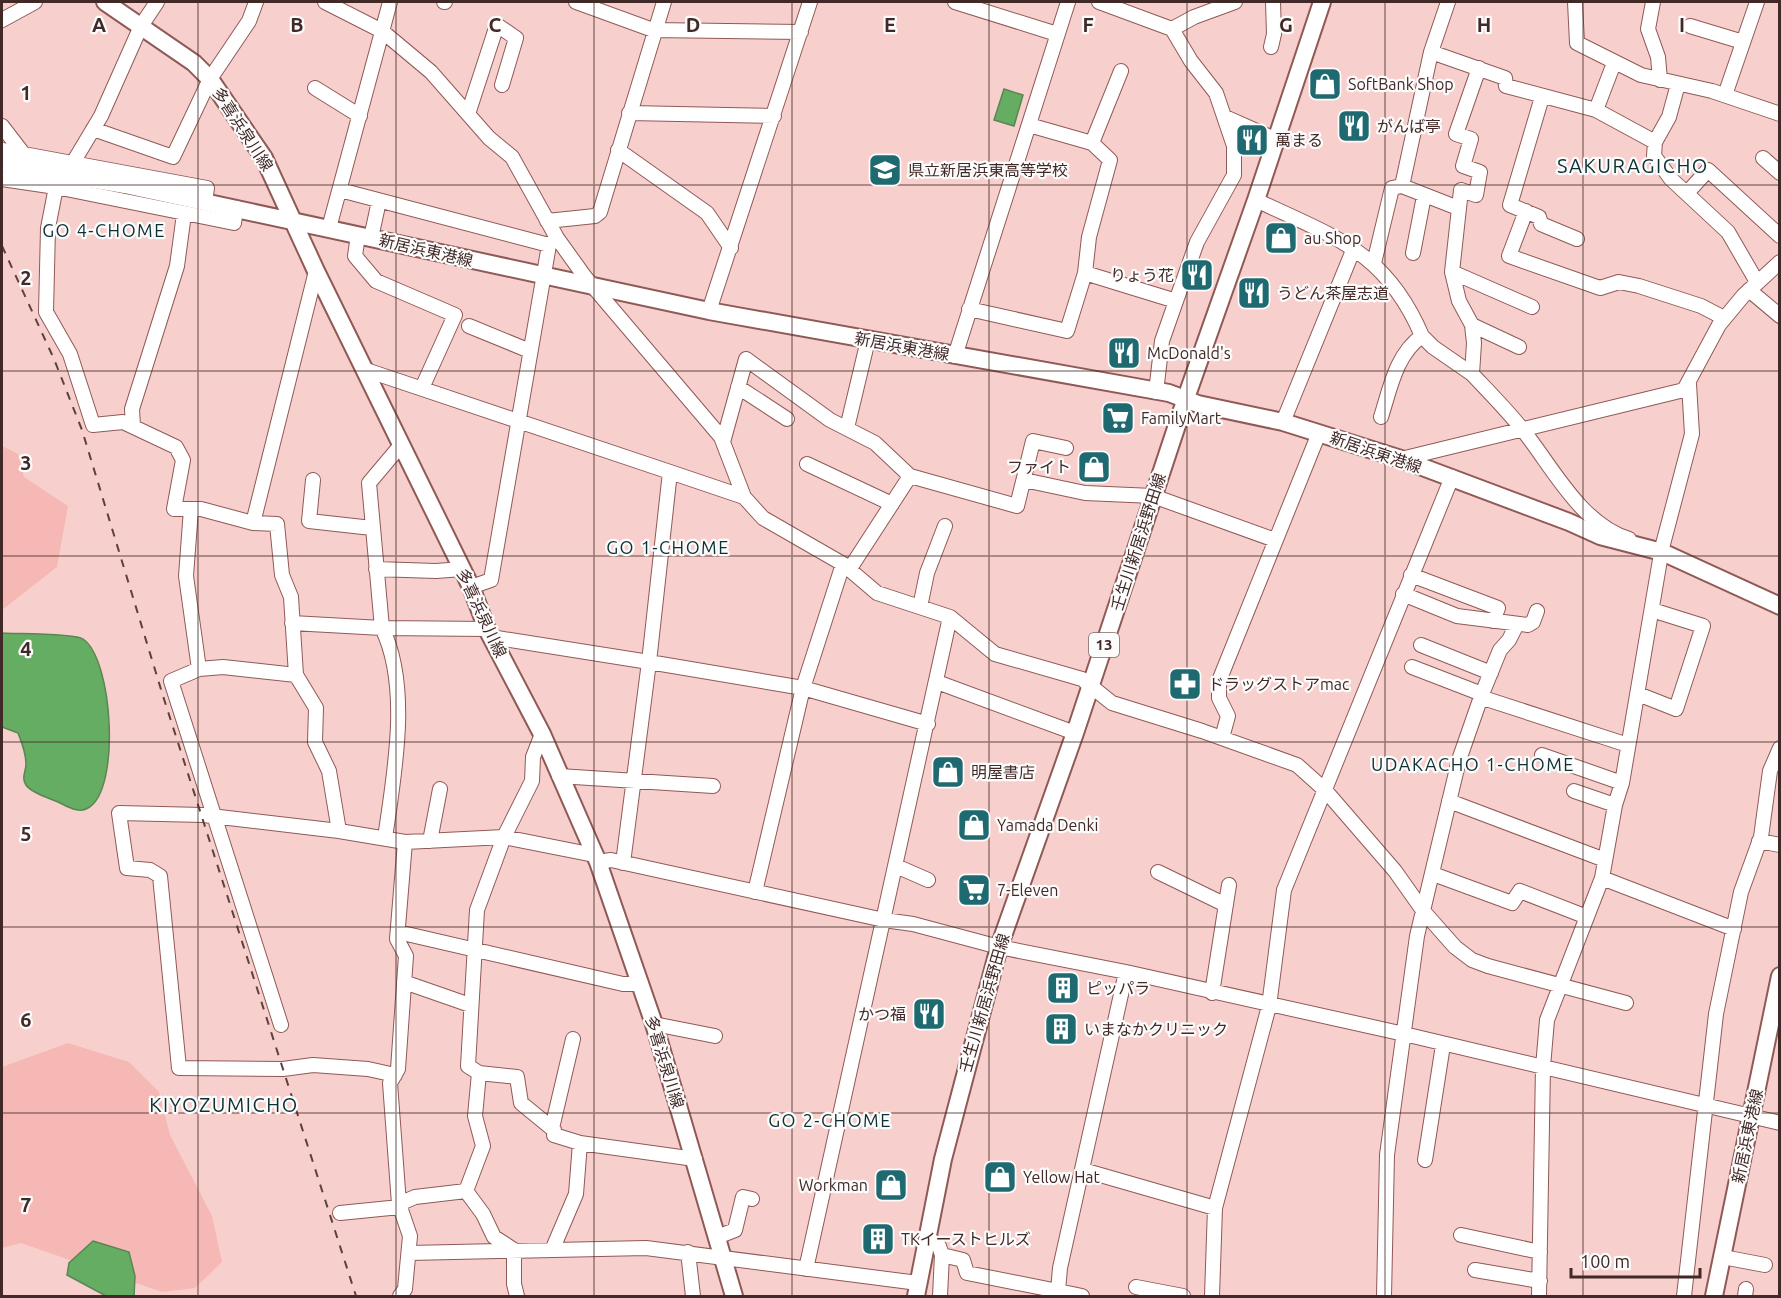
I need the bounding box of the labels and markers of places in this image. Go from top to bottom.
shop icon: SoftBank Shop [1307,66,1343,102]
place label: SoftBank Shop [1348,75,1454,93]
restaurant icon: がんば亭 [1336,108,1372,144]
place label: がんば亭 [1377,117,1441,135]
restaurant icon: 萬まる [1234,122,1270,158]
place label: 萬まる [1275,131,1323,149]
school or university icon: 県立新居浜東高等学校 [867,152,903,188]
place label: 県立新居浜東高等学校 [908,161,1068,179]
shop icon: au Shop [1263,220,1299,256]
place label: au Shop [1304,229,1361,247]
restaurant icon: りょう花 [1179,257,1215,293]
place label: りょう花 [1110,266,1174,284]
restaurant icon: うどん茶屋志道 [1236,275,1272,311]
place label: うどん茶屋志道 [1277,284,1389,302]
restaurant icon: McDonald's [1106,335,1142,371]
place label: McDonald's [1147,344,1231,362]
supermarket icon: FamilyMart [1100,400,1136,436]
place label: FamilyMart [1141,409,1222,427]
shop icon: ファイト [1076,449,1112,485]
place label: ファイト [1007,458,1071,476]
pharmacy icon: ドラッグストアmac [1167,666,1203,702]
place label: ドラッグストアmac [1208,675,1350,693]
shop icon: 明屋書店 [930,754,966,790]
place label: 明屋書店 [971,763,1035,781]
shop icon: Yamada Denki [956,807,992,843]
place label: Yamada Denki [997,816,1098,834]
supermarket icon: 7-Eleven [956,872,992,908]
place label: 7-Eleven [997,881,1058,899]
building icon: ピッパラ [1045,970,1081,1006]
place label: ピッパラ [1086,979,1150,997]
restaurant icon: かつ福 [911,996,947,1032]
place label: かつ福 [858,1005,906,1023]
building icon: いまなかクリニック [1043,1011,1079,1047]
place label: いまなかクリニック [1084,1020,1228,1038]
shop icon: Yellow Hat [982,1159,1018,1195]
shop icon: Workman [873,1167,909,1203]
place label: Yellow Hat [1023,1168,1101,1186]
place label: Workman [799,1176,868,1194]
building icon: TKイーストヒルズ [860,1221,896,1257]
place label: TKイーストヒルズ [901,1230,1031,1248]

